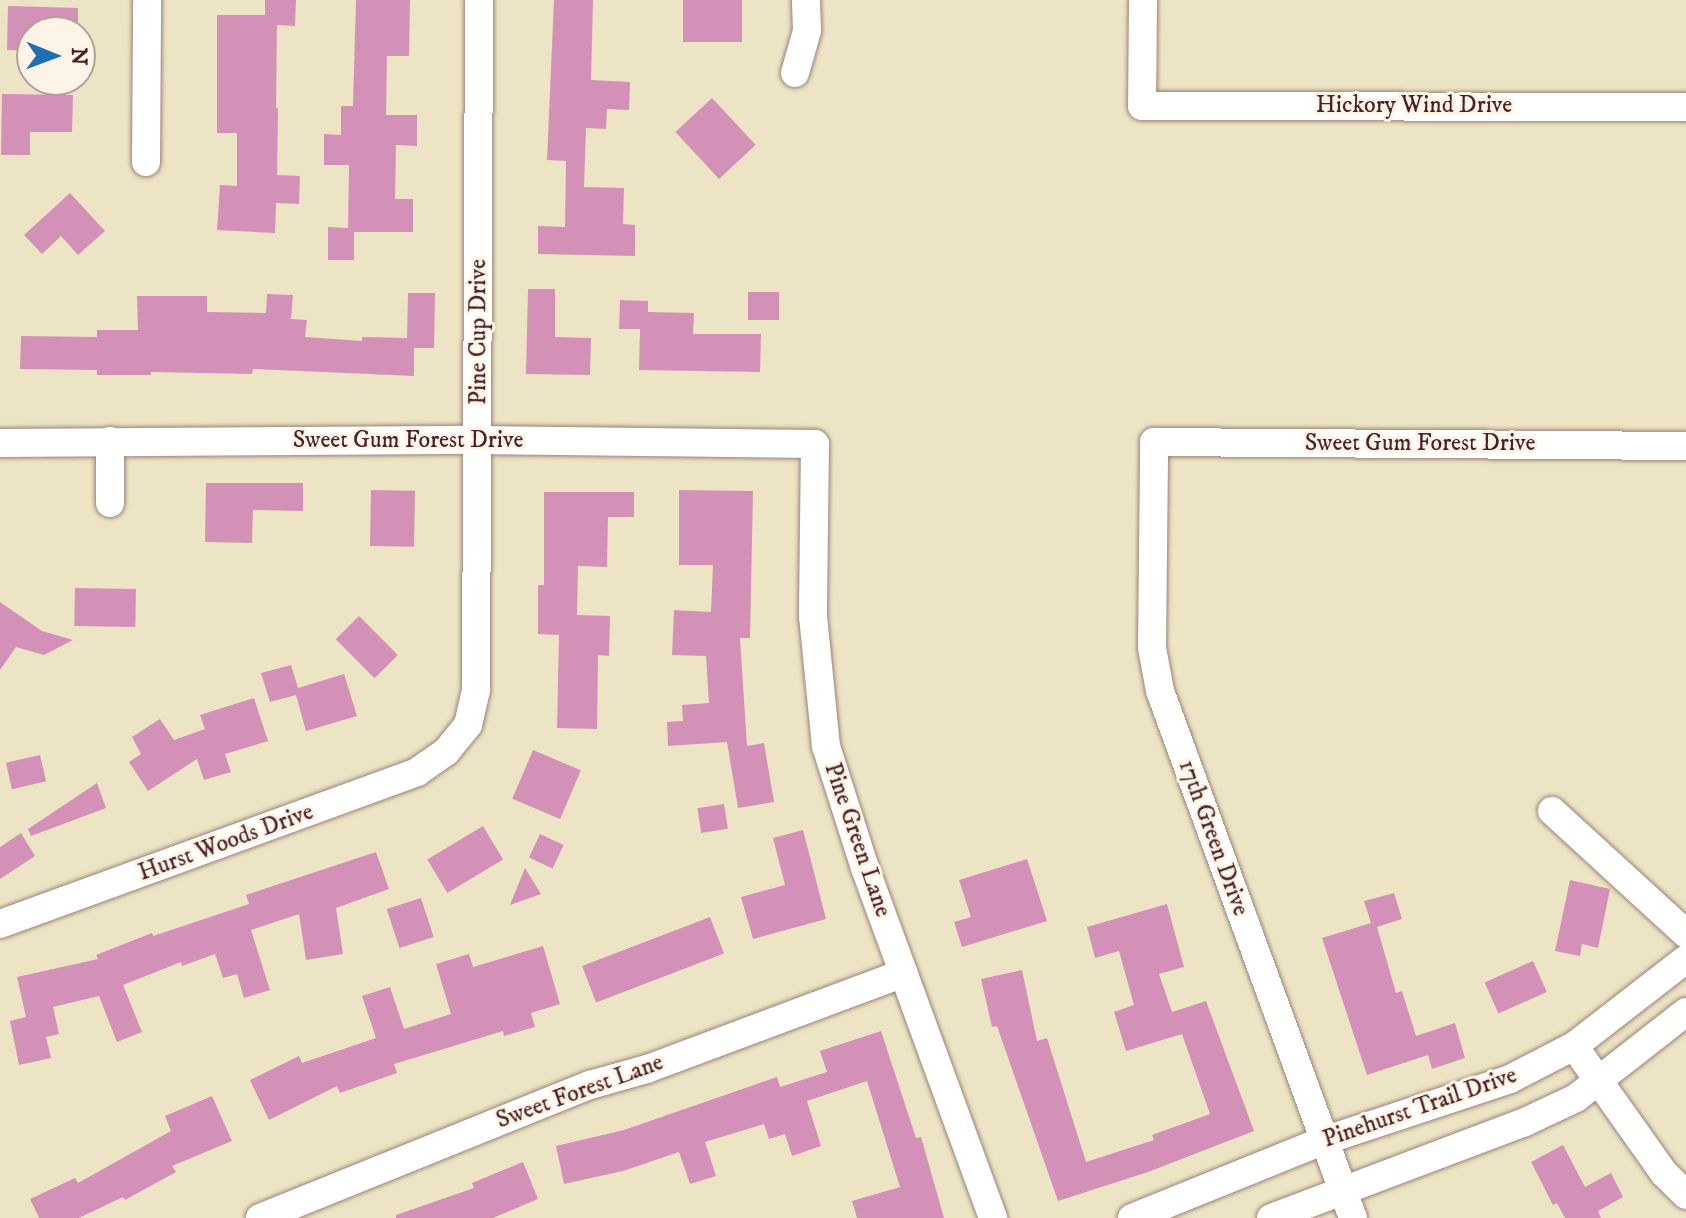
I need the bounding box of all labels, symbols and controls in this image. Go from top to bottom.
north arrow [16,16,96,96]
text: N [65,47,92,66]
street label: Hickory Wind Drive [1316,92,1512,120]
street label: Pine Cup Drive [465,259,493,405]
street label: Sweet Gum Forest Drive [293,427,523,455]
street label: Sweet Gum Forest Drive [1305,430,1535,458]
street label: 17th Green Drive [1171,756,1255,920]
street label: Pine Green Lane [817,759,897,921]
street label: Hurst Woods Drive [135,798,317,888]
street label: Sweet Forest Lane [493,1048,667,1136]
street label: Pinehurst Trail Drive [1319,1061,1521,1155]

